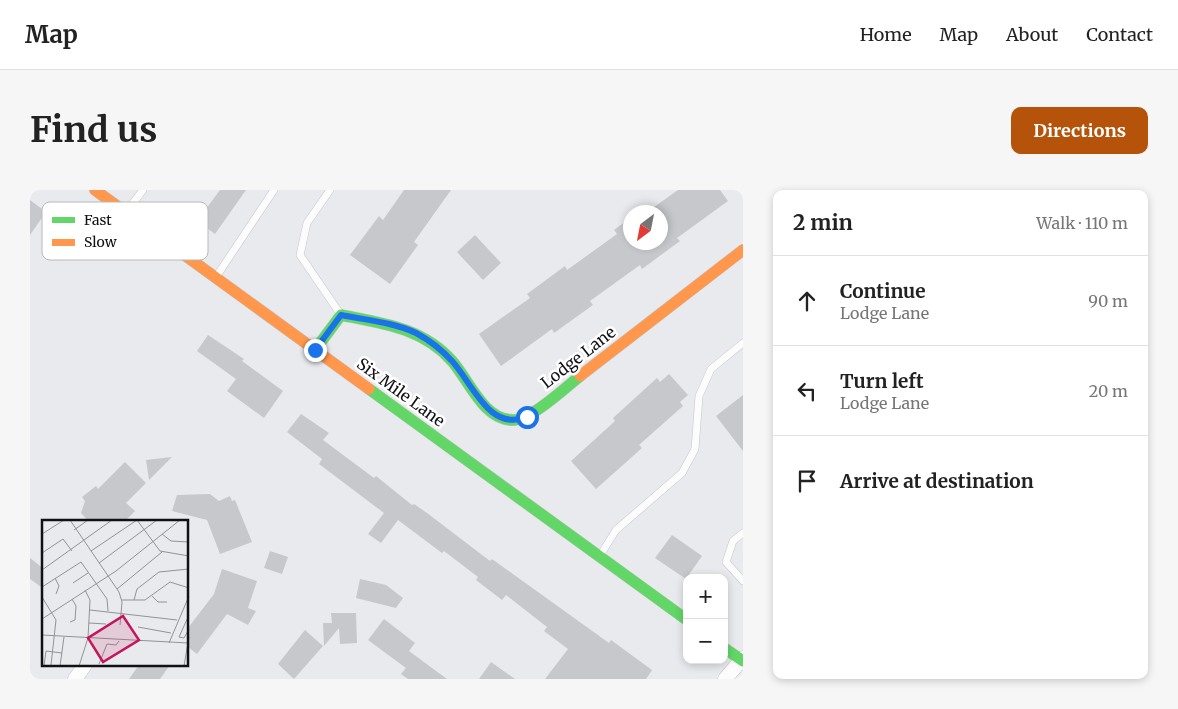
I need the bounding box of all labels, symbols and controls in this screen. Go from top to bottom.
text: Map [25,19,78,50]
text: Home [860,23,912,46]
text: Map [940,23,978,46]
text: About [1006,23,1058,46]
text: Contact [1086,23,1153,46]
button: Directions [1011,107,1148,154]
text: Find us [30,108,157,152]
legend [42,202,208,260]
north arrow [623,205,668,250]
text: 2 min [793,209,853,236]
text: Fast [84,211,112,229]
text: Walk · 110 m [1036,213,1128,233]
text: Slow [84,233,117,251]
text: Continue [840,279,926,303]
icon: ahead [793,287,821,315]
text: 90 m [1088,291,1128,311]
text: Lodge Lane [840,303,929,323]
street label: Lodge Lane [537,322,619,392]
route end [304,339,327,362]
street label: Six Mile Lane [353,353,449,431]
text: Turn left [840,369,924,393]
icon: left [793,377,821,405]
text: 20 m [1089,381,1128,401]
text: Lodge Lane [840,393,929,413]
route start [516,406,539,429]
icon: arrive [793,467,821,495]
text: Arrive at destination [840,469,1034,493]
inset map [42,520,189,667]
map controls [683,574,728,664]
button: + [683,574,728,619]
button: − [683,619,728,664]

